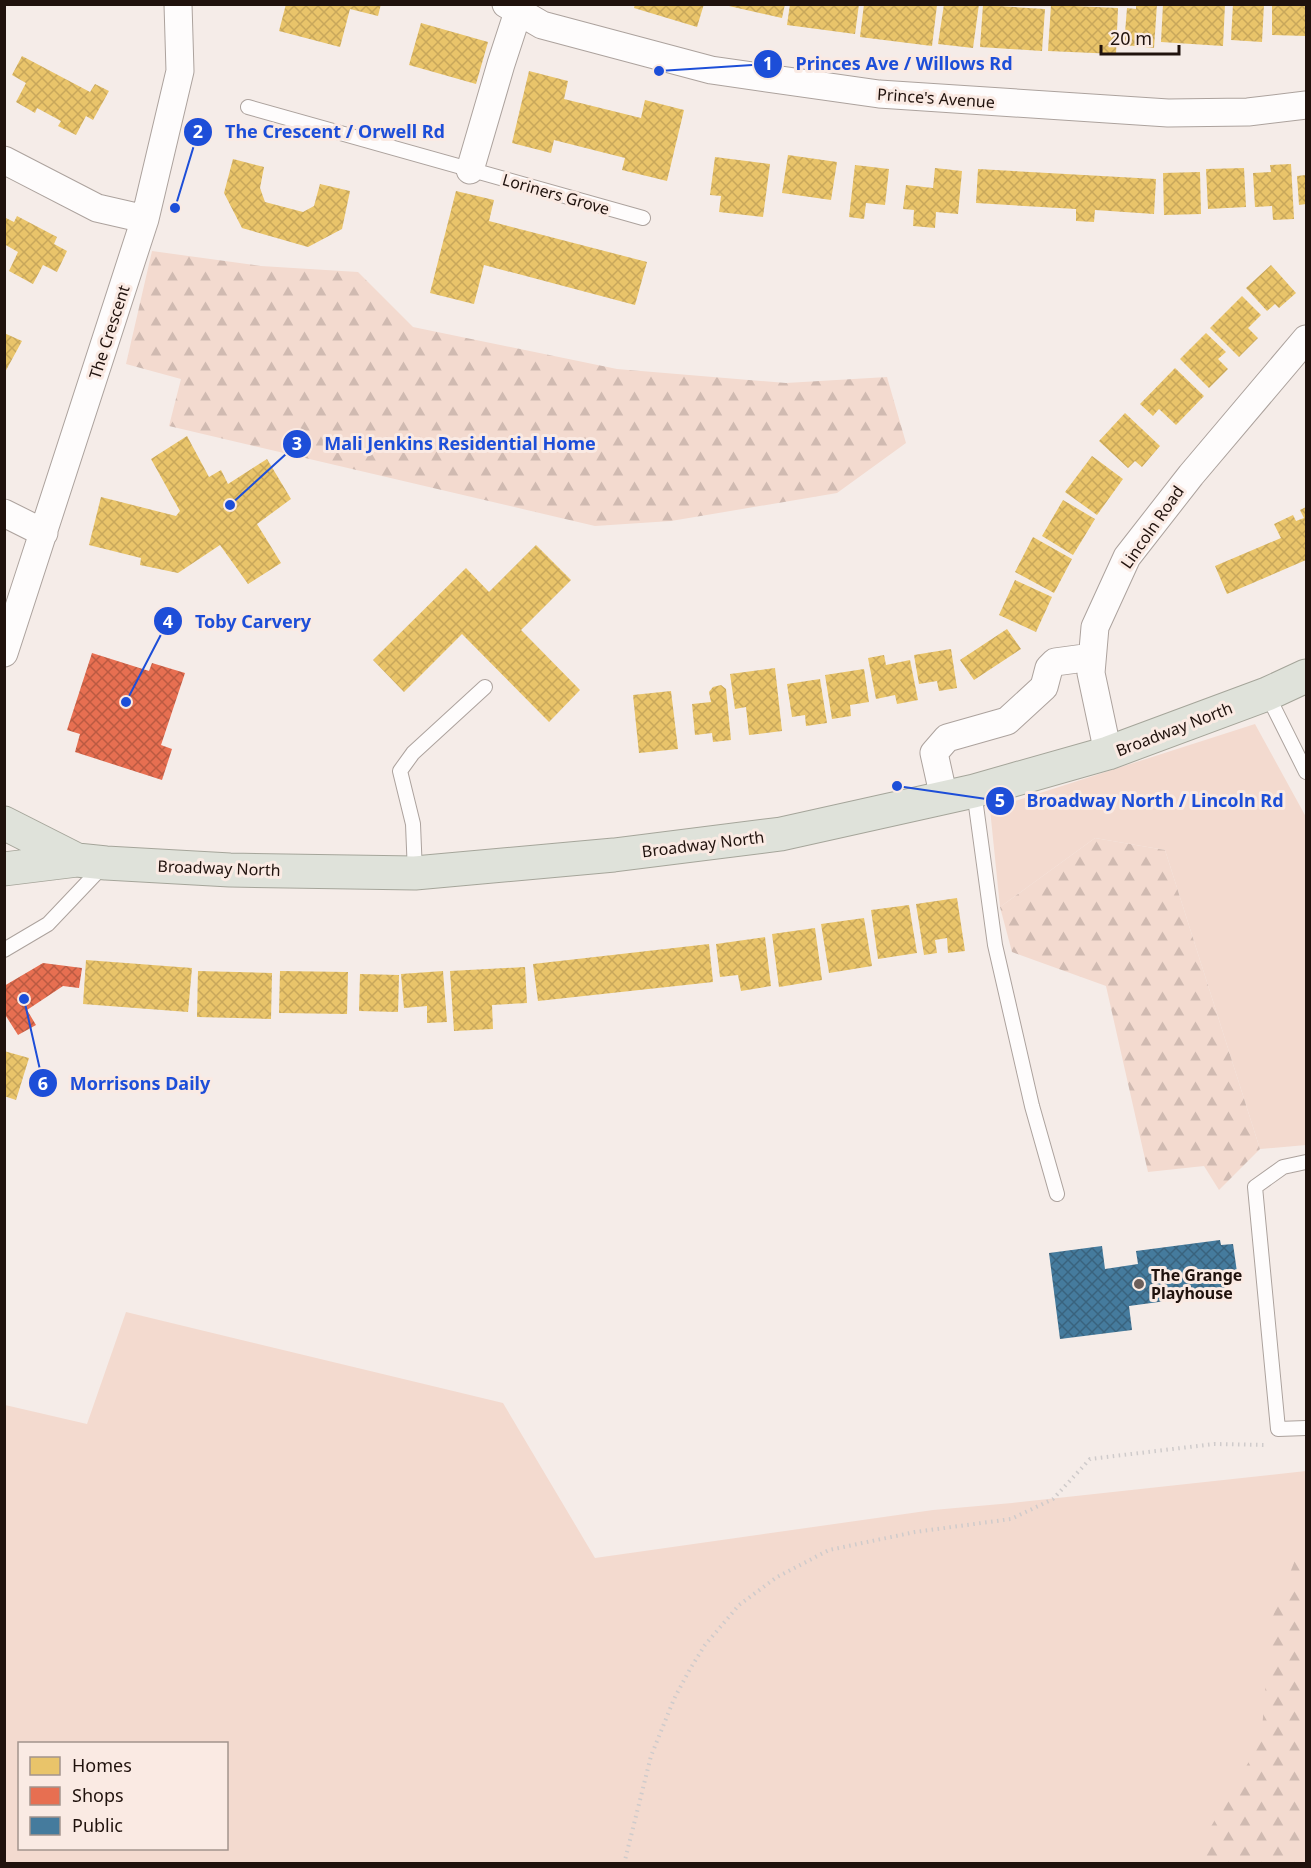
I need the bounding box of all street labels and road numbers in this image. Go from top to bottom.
street label: Prince's Avenue [876,83,996,113]
street label: Loriners Grove [500,168,612,220]
street label: The Crescent [83,282,135,382]
street label: Lincoln Road [1115,481,1189,573]
street label: Broadway North [1113,697,1235,761]
street label: Broadway North [641,826,765,862]
street label: Broadway North [157,855,281,881]

